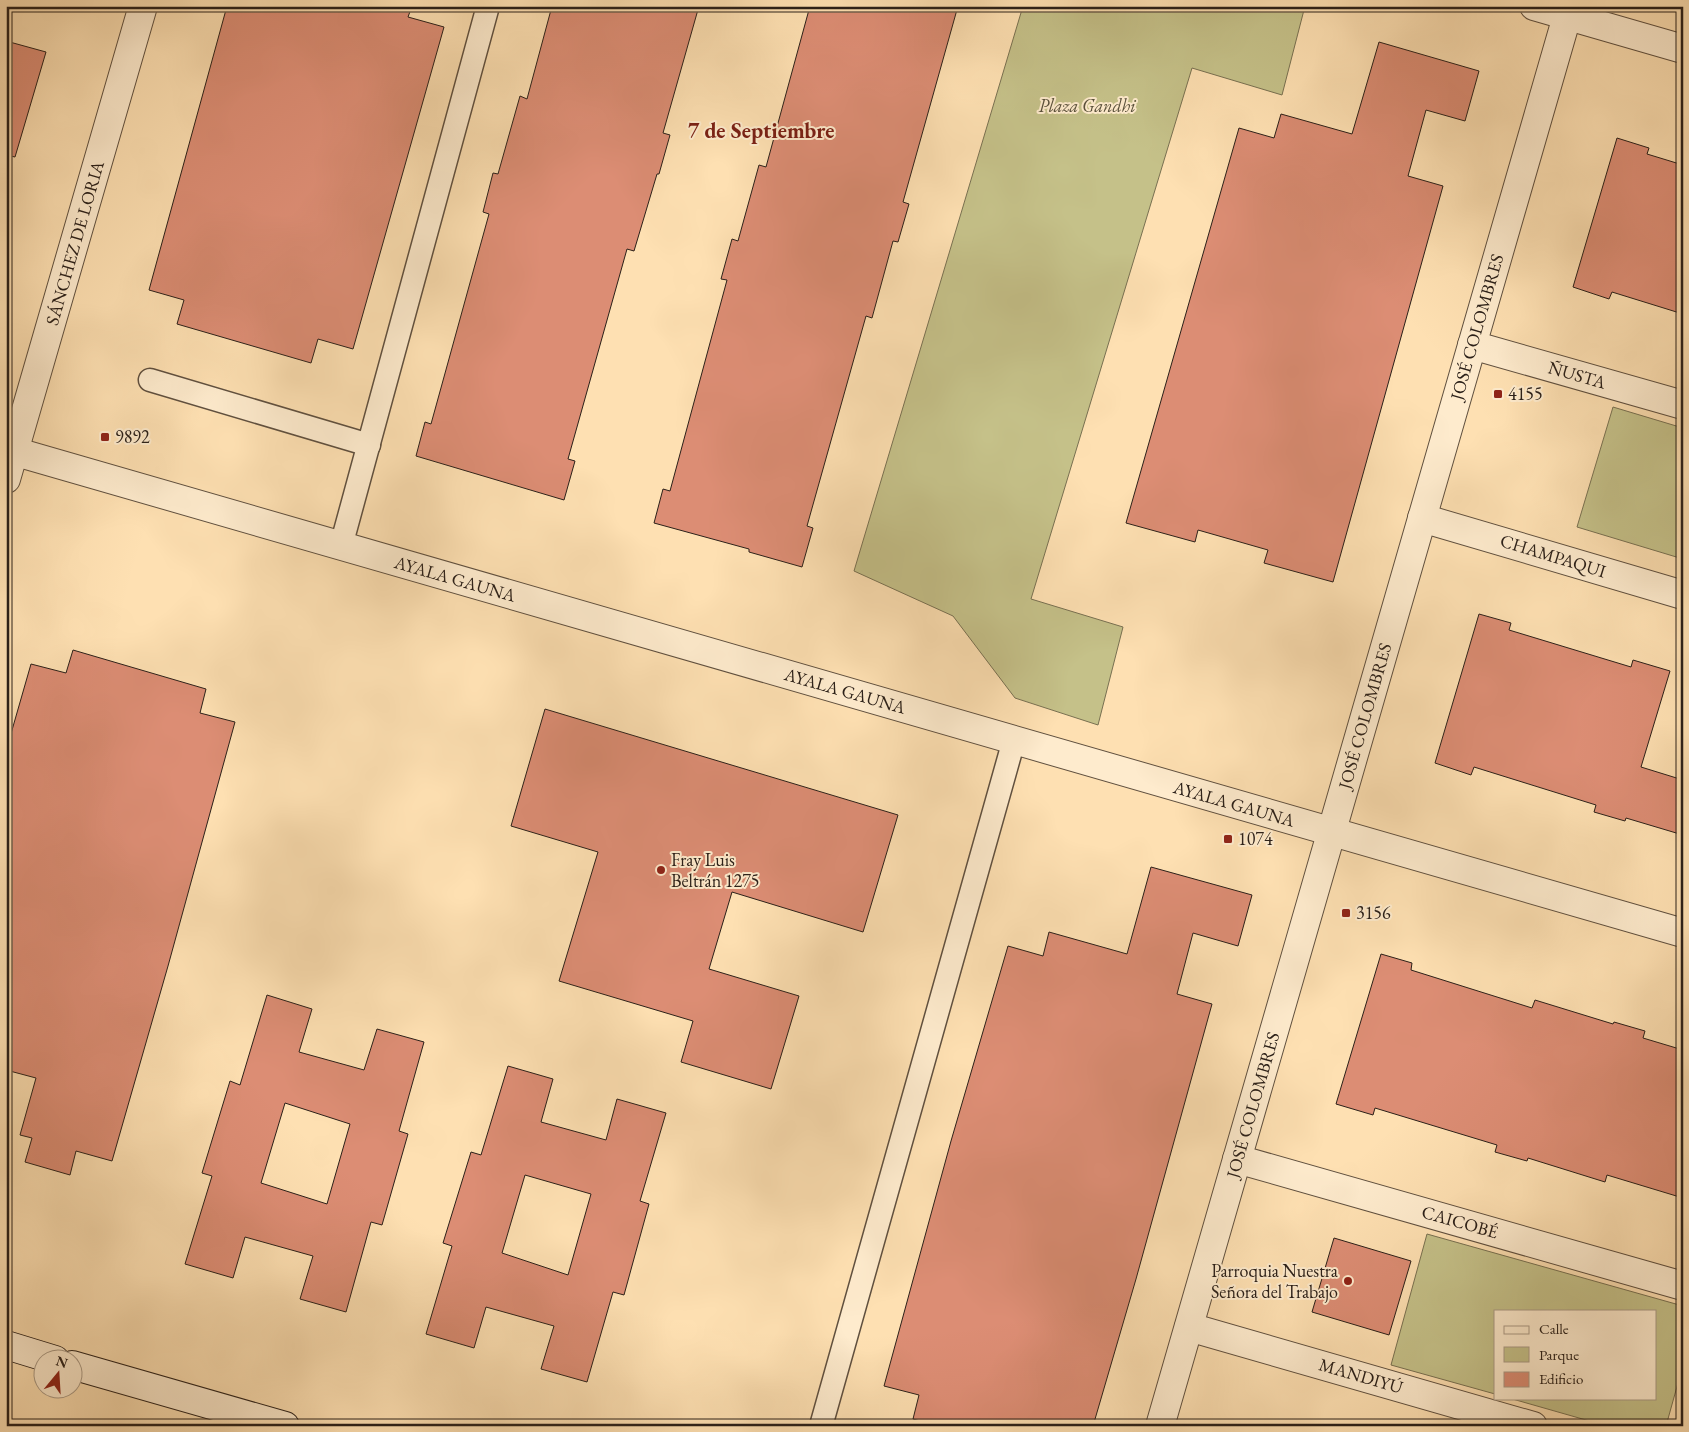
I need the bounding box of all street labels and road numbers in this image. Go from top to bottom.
street label: SÁNCHEZ DE LORIA [40,157,109,328]
street label: JOSÉ COLOMBRES [1444,251,1508,404]
street label: ÑUSTA [1546,355,1609,394]
street label: CHAMPAQUI [1497,529,1609,583]
street label: AYALA GAUNA [391,550,519,607]
street label: JOSÉ COLOMBRES [1332,640,1396,793]
street label: AYALA GAUNA [781,662,909,719]
street label: AYALA GAUNA [1170,775,1298,832]
street label: JOSÉ COLOMBRES [1220,1029,1284,1182]
street label: CAICOBÉ [1419,1200,1501,1243]
street label: MANDIYÚ [1316,1353,1406,1399]

